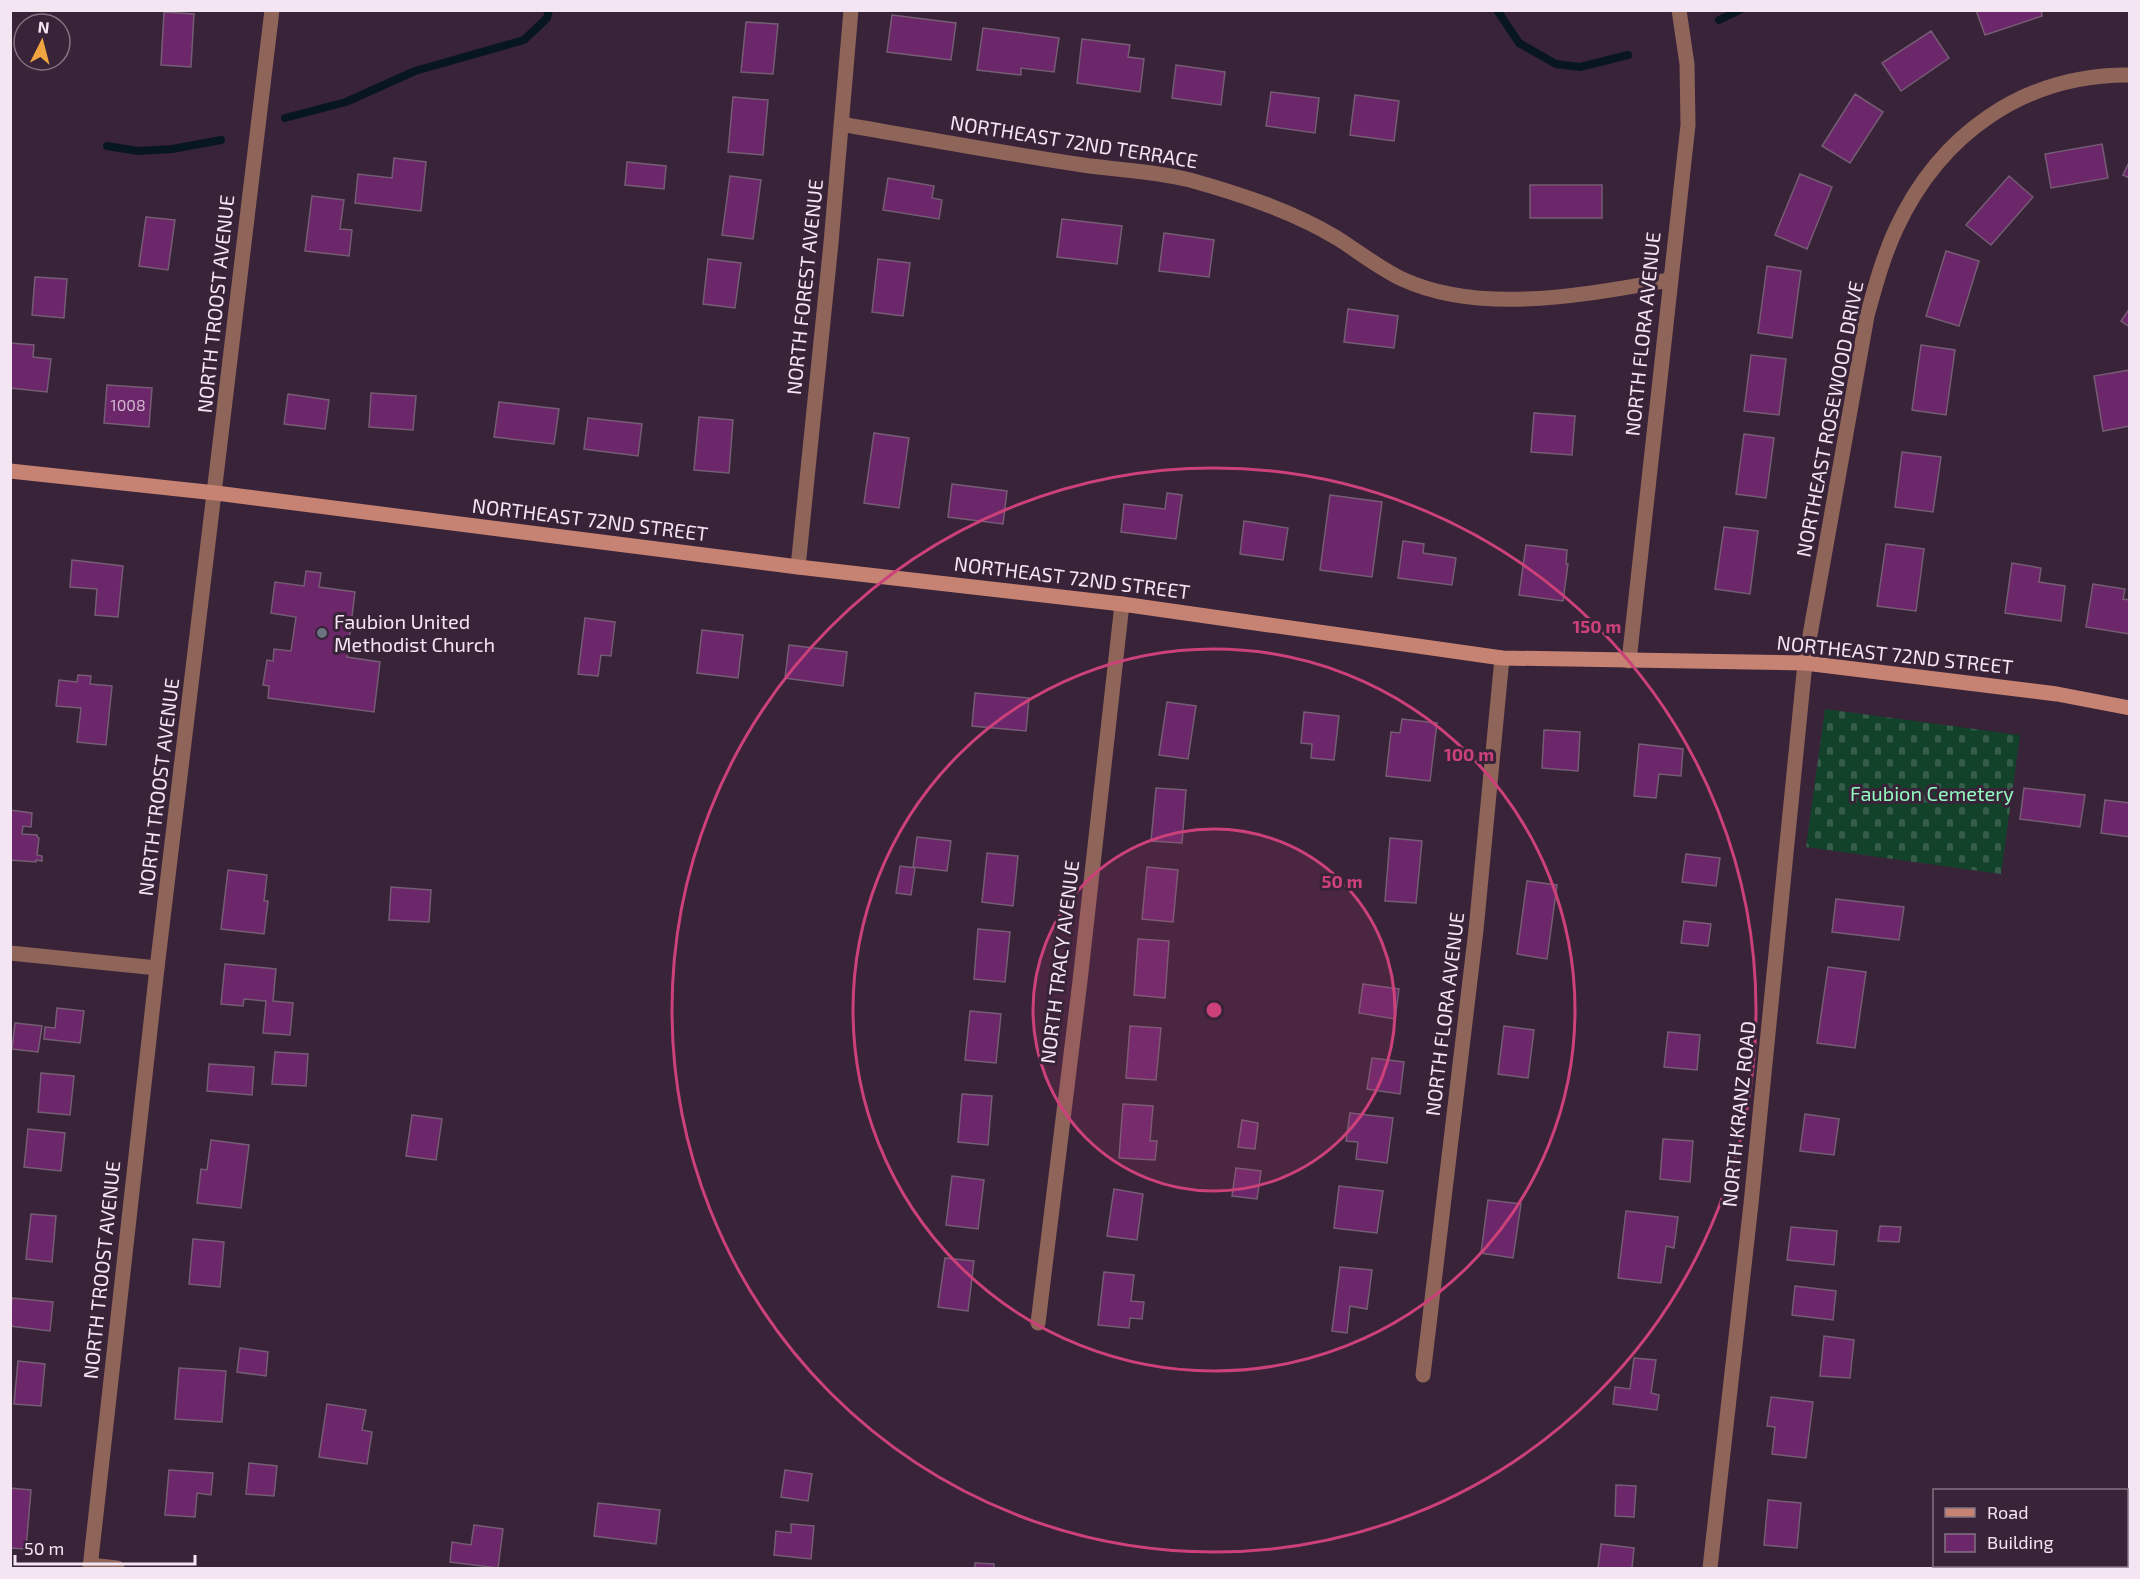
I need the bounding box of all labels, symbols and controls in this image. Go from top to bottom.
north arrow [12,12,72,72]
text: N [37,17,50,37]
street label: NORTHEAST 72ND TERRACE [949,110,1200,172]
street label: NORTH FOREST AVENUE [781,178,827,396]
street label: NORTH TROOST AVENUE [192,194,238,414]
street label: NORTH FLORA AVENUE [1619,231,1665,437]
street label: NORTHEAST ROSEWOOD DRIVE [1790,279,1868,559]
house number: 1008 [110,395,146,414]
street label: NORTHEAST 72ND STREET [471,493,710,545]
street label: NORTHEAST 72ND STREET [953,551,1192,603]
place label: Faubion United Methodist Church [334,609,495,656]
text: 150 m [1573,615,1621,637]
marker: Faubion United Methodist Church [315,626,329,640]
street label: NORTHEAST 72ND STREET [1776,630,2015,678]
street label: NORTH TROOST AVENUE [133,677,183,897]
text: 100 m [1444,743,1494,765]
park label: Faubion Cemetery [1850,781,2014,805]
street label: NORTH TRACY AVENUE [1035,859,1083,1065]
text: 50 m [1321,870,1363,892]
street label: NORTH FLORA AVENUE [1420,911,1468,1117]
centre of rings [1204,1000,1224,1020]
street label: NORTH KRANZ ROAD [1716,1020,1760,1208]
street label: NORTH TROOST AVENUE [78,1160,124,1380]
legend [1933,1489,2128,1567]
text: Road [1987,1501,2028,1523]
scale bar [15,1528,195,1566]
text: Building [1987,1531,2054,1553]
text: 50 m [24,1537,64,1559]

